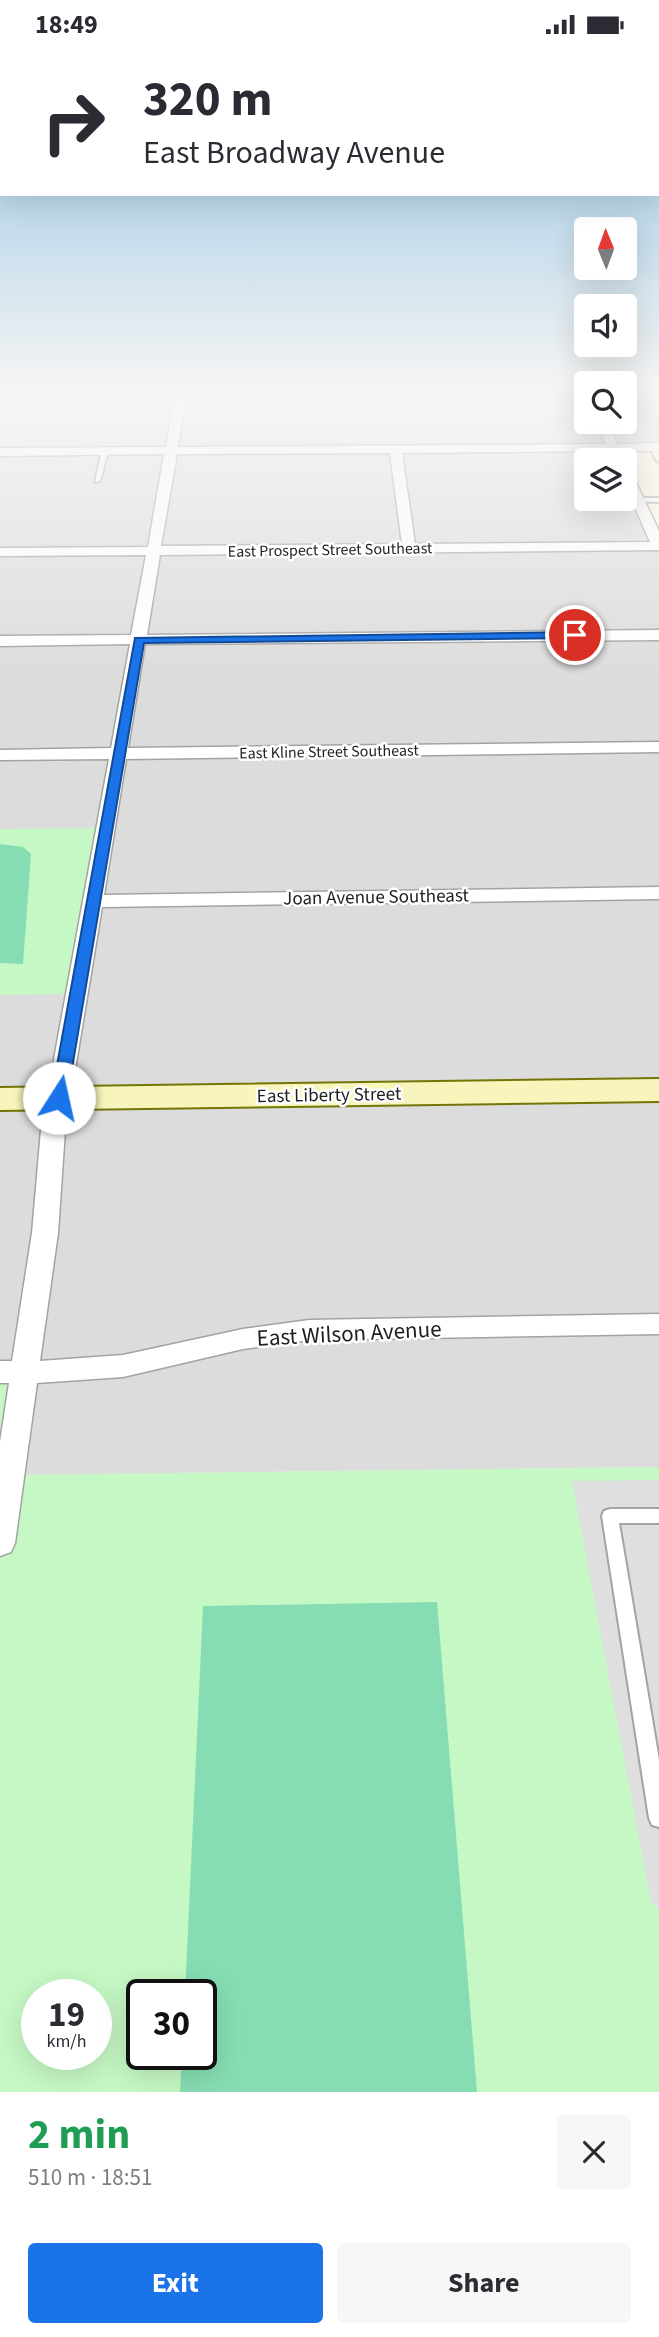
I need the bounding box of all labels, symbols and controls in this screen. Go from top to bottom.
text: 18:49 [35,6,98,43]
text: 320 m [143,65,272,135]
icon: right [28,77,119,168]
text: East Broadway Avenue [143,130,445,176]
north arrow [574,217,637,280]
map controls [574,217,637,511]
button: sound [574,294,637,357]
button: search [574,371,637,434]
button: layers [574,448,637,511]
street label: East Prospect Street Southeast [227,537,433,563]
pin [545,605,605,665]
icon: arrive [556,616,594,654]
street label: East Kline Street Southeast [239,739,420,765]
street label: Joan Avenue Southeast [283,882,470,913]
position arrow [22,1061,96,1135]
street label: East Liberty Street [257,1081,402,1110]
street label: East Wilson Avenue [256,1312,442,1355]
speed limit sign: 30 [126,1979,217,2070]
text: 19 [48,1990,85,2040]
text: km/h [47,2029,86,2054]
text: 2 min [28,2105,130,2165]
button: close [557,2115,631,2189]
text: 510 m · 18:51 [28,2161,152,2194]
button: Exit [28,2243,323,2323]
button: Share [337,2243,631,2323]

